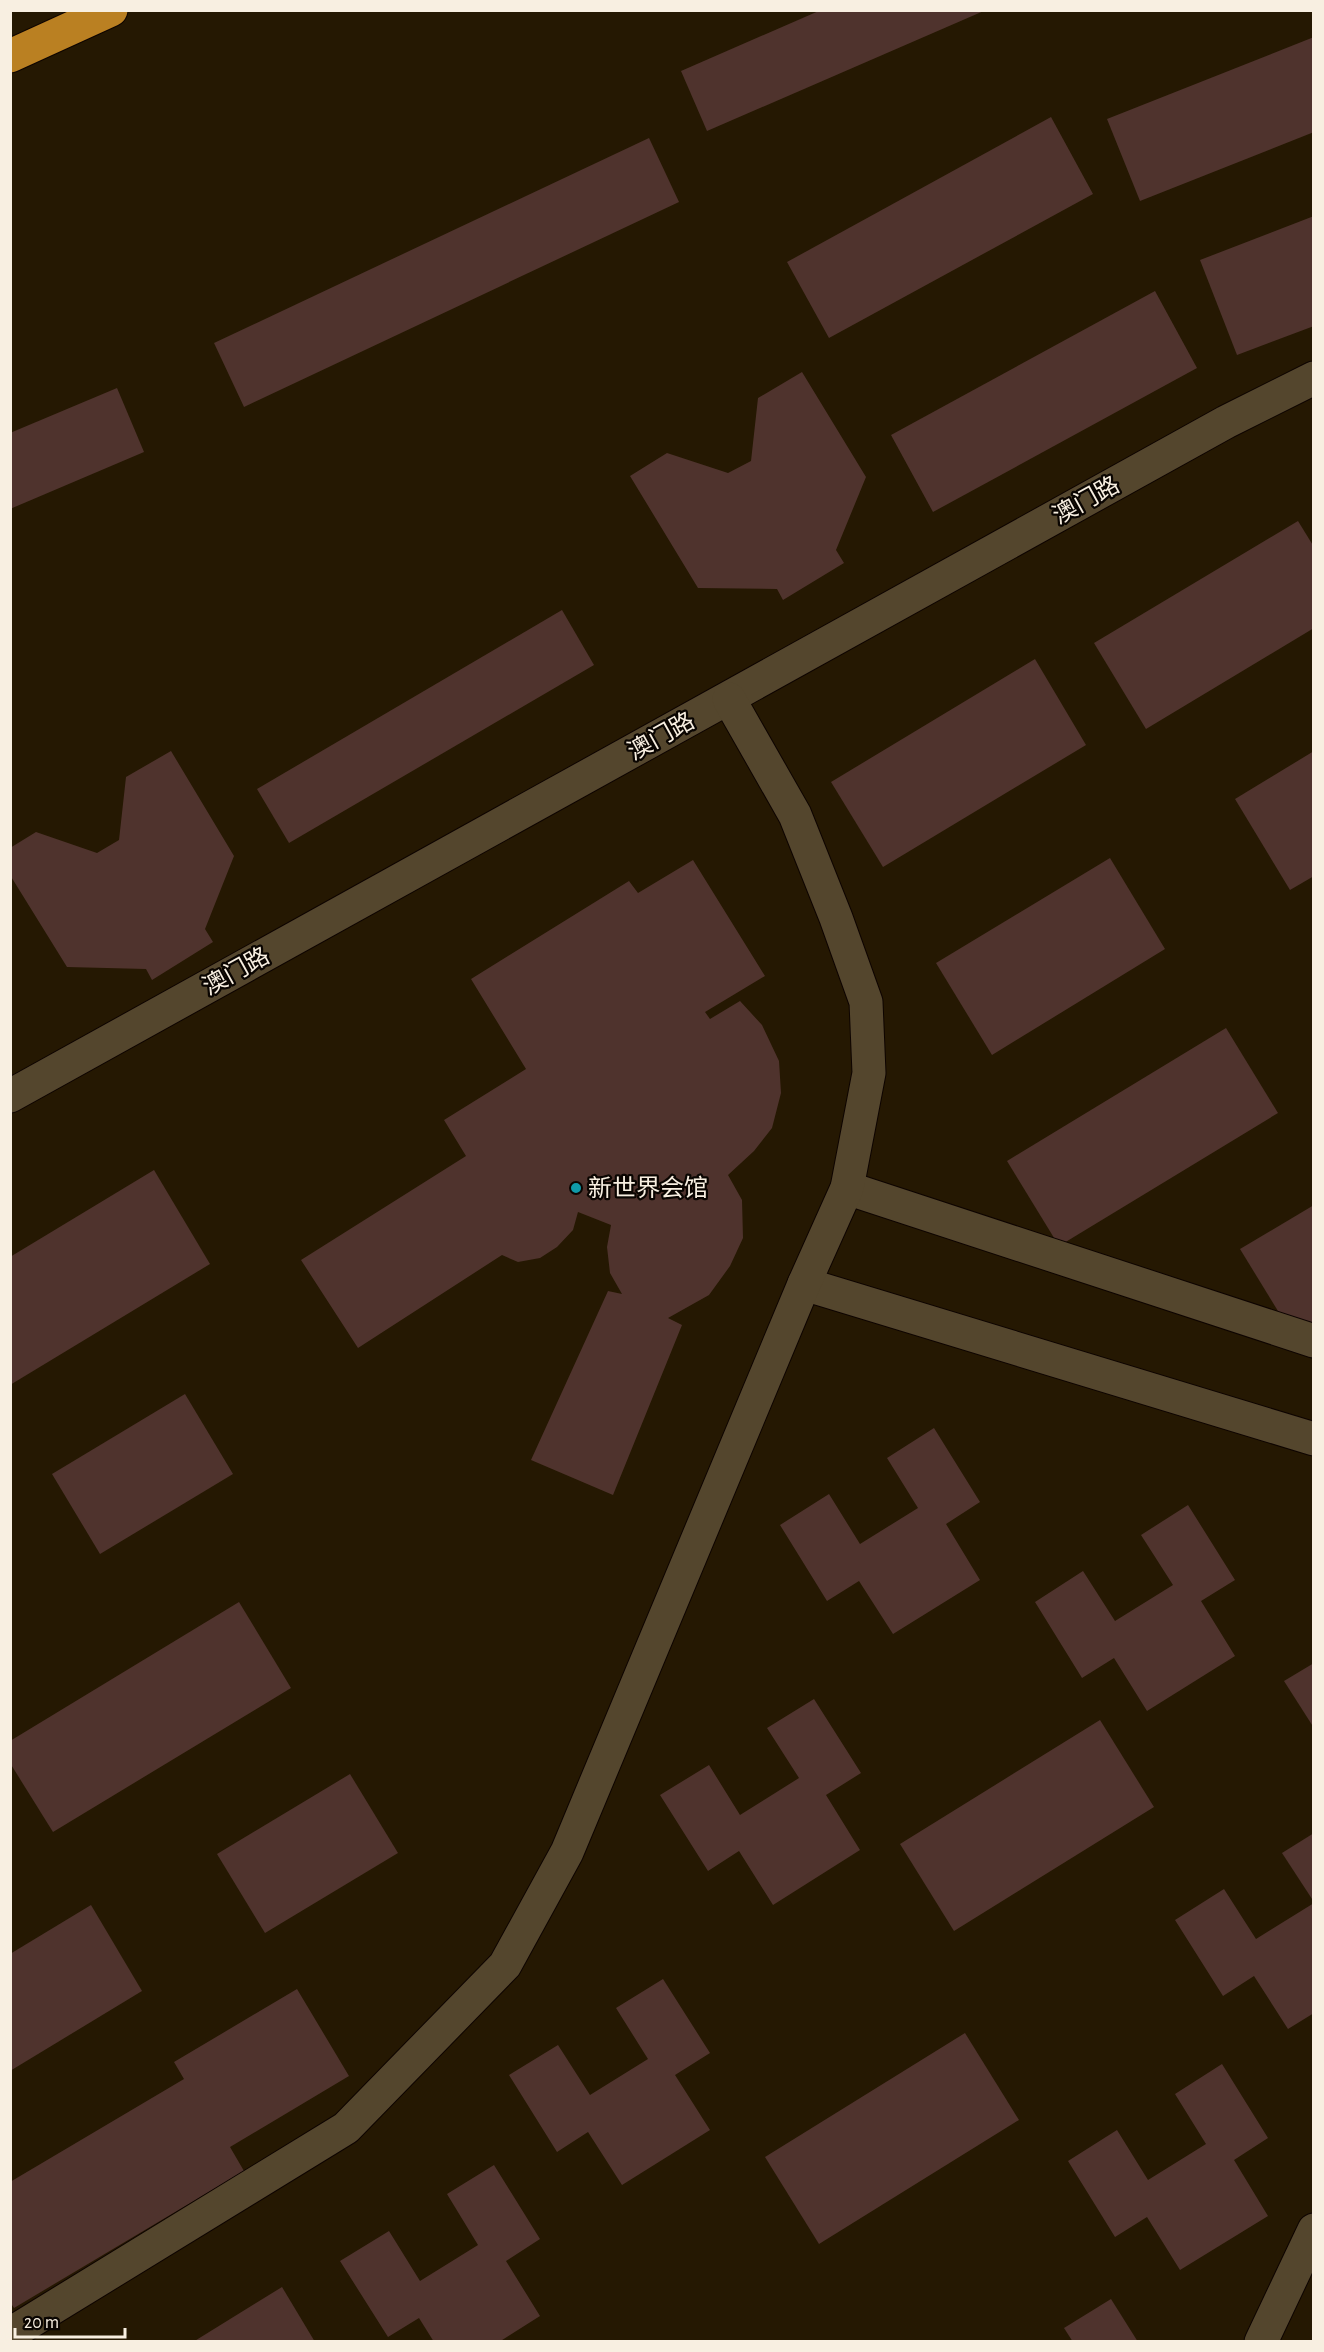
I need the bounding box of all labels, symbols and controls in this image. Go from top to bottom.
street label: 澳门路 [1048,471,1124,529]
street label: 澳门路 [623,707,699,765]
street label: 澳门路 [198,942,274,1000]
place label: 新世界会馆 [588,1175,708,1201]
marker: 新世界会馆 [569,1181,583,1195]
scale bar [15,2301,124,2339]
text: 20 m [24,2314,59,2332]

